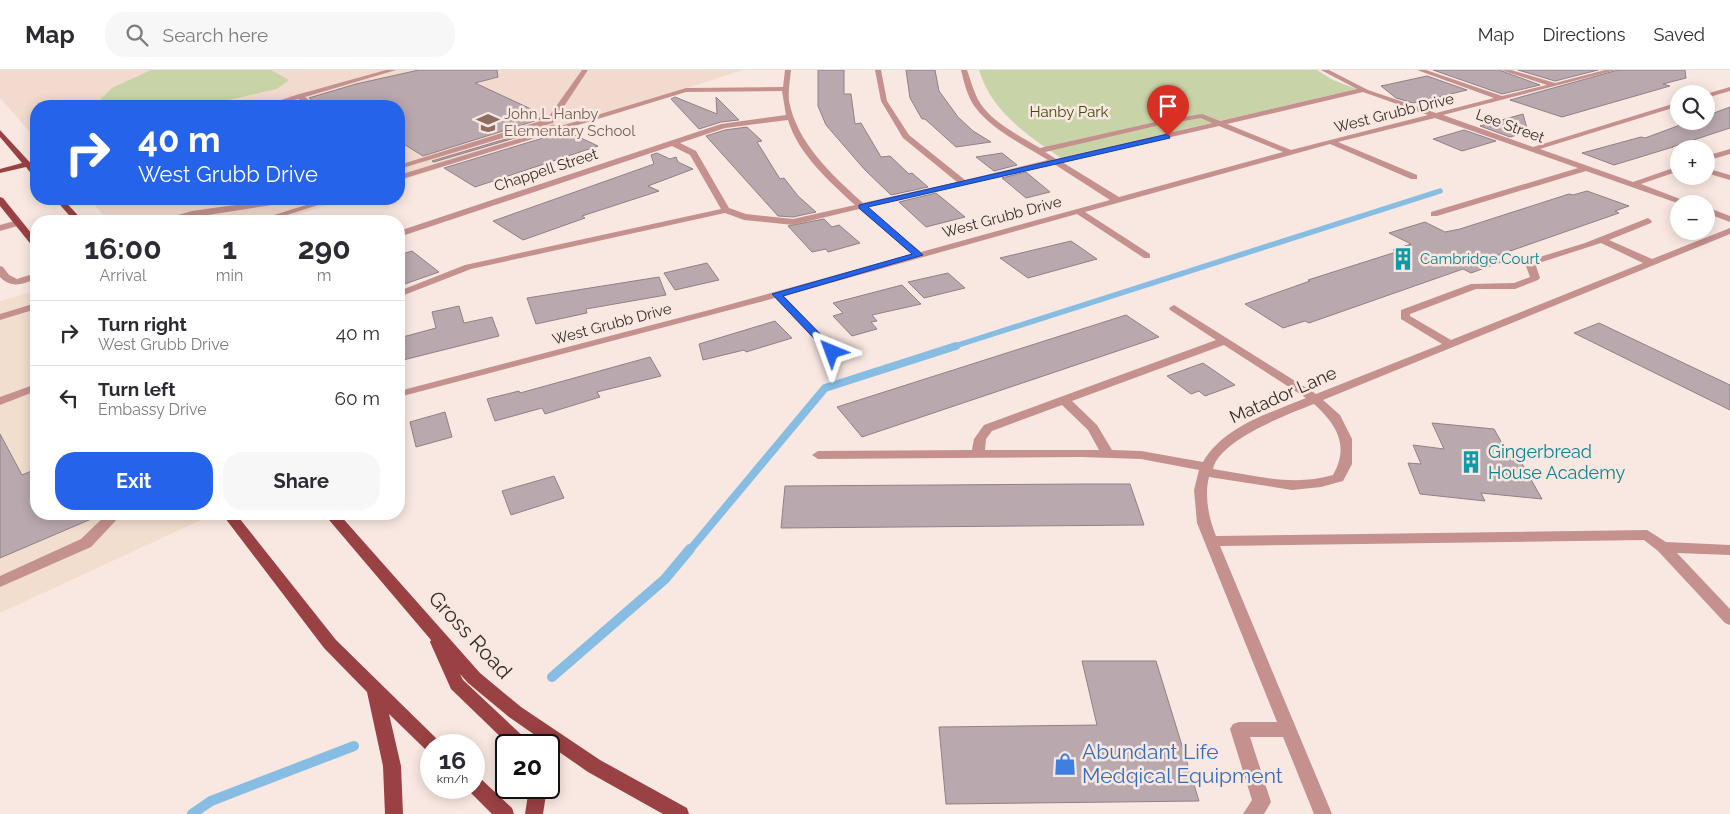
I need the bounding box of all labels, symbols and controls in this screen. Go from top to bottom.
search box [105,12,455,57]
text: Map [25,20,75,49]
icon: search [123,21,151,49]
text: Search here [163,24,268,46]
text: Map [1478,24,1514,45]
text: Directions [1542,24,1626,45]
text: Saved [1654,24,1705,45]
pin [1147,85,1189,136]
map controls [1670,85,1715,240]
button: search [1670,85,1715,130]
street label: West Grubb Drive [1332,89,1456,137]
icon: arrive [1154,92,1182,120]
park label: Hanby Park [1029,103,1109,121]
place label: John L Hanby Elementary School [504,105,636,140]
street label: Lee Street [1473,105,1547,147]
school or university icon: John L Hanby Elementary School [475,110,501,136]
text: 40 m [138,119,220,160]
icon: right [55,120,120,185]
button: + [1670,140,1715,185]
street label: Chappell Street [492,145,600,195]
text: West Grubb Drive [138,161,318,187]
street label: West Grubb Drive [940,192,1064,242]
button: − [1670,195,1715,240]
text: 16:00 [84,231,162,266]
text: 1 [222,231,237,266]
text: 290 [298,231,351,266]
building icon: Cambridge Court [1390,246,1416,272]
place label: Cambridge Court [1420,250,1540,268]
text: Arrival [99,266,146,285]
text: min [216,266,243,285]
text: m [317,266,332,285]
street label: West Grubb Drive [550,299,674,349]
text: Turn right [98,313,187,335]
icon: right [55,319,83,347]
text: 40 m [336,322,380,344]
position arrow [805,325,857,377]
text: West Grubb Drive [98,335,229,354]
street label: Matador Lane [1226,361,1340,428]
text: Turn left [98,378,175,400]
icon: left [55,384,83,412]
text: 60 m [335,387,380,409]
text: Embassy Drive [98,400,207,419]
place label: Gingerbread House Academy [1488,441,1626,483]
building icon: Gingerbread House Academy [1458,449,1484,475]
button: Exit [55,452,213,510]
button: Share [223,452,380,510]
street label: Gross Road [424,586,517,684]
speed limit sign: 20 [495,734,560,799]
place label: Abundant Life Medqical Equipment [1082,739,1283,788]
text: 16 [439,745,466,775]
shop icon: Abundant Life Medqical Equipment [1052,751,1078,777]
text: km/h [437,772,468,786]

